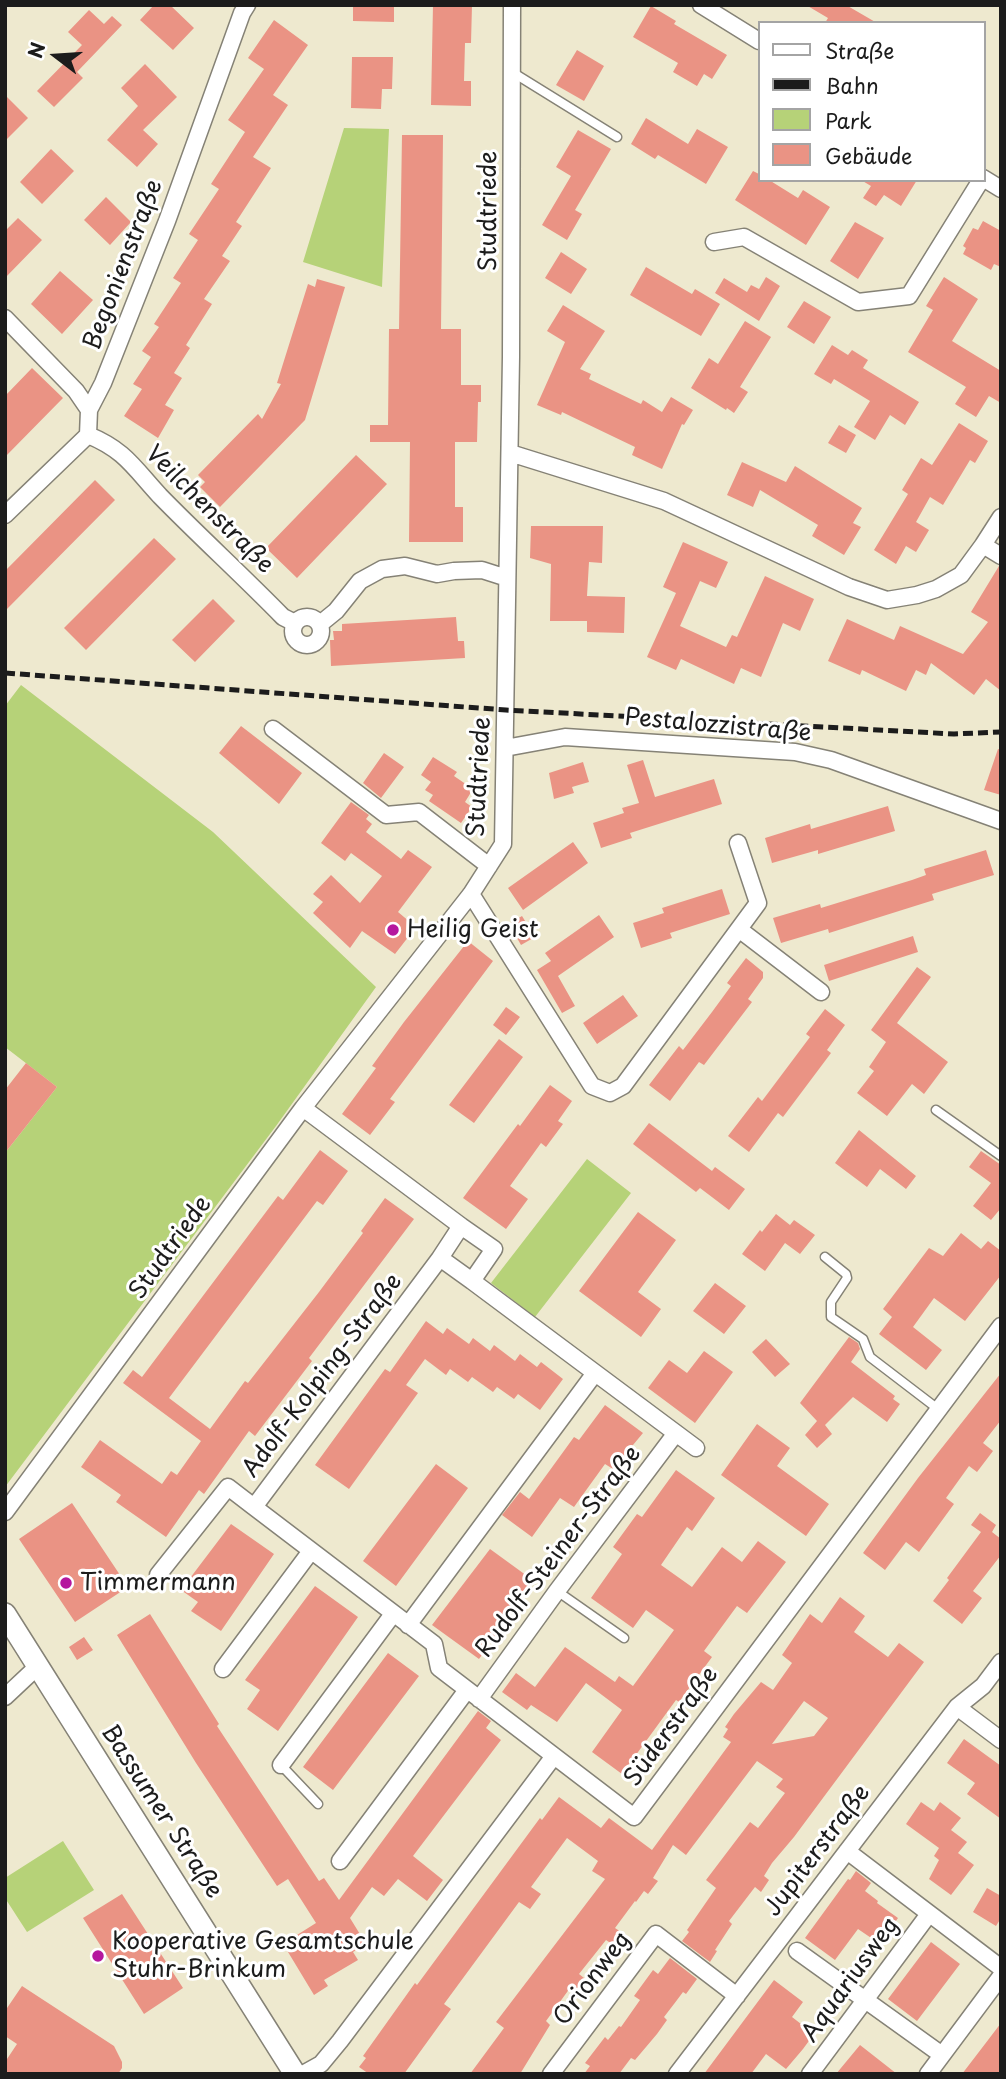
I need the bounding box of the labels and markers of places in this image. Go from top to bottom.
place label: Heilig Geist [407,916,539,944]
marker: Heilig Geist [385,922,401,938]
place label: Timmermann [80,1569,236,1597]
marker: Timmermann [58,1575,74,1591]
place label: Kooperative Gesamtschule Stuhr-Brinkum [112,1928,414,1984]
marker: Kooperative Gesamtschule Stuhr-Brinkum [90,1948,106,1964]

